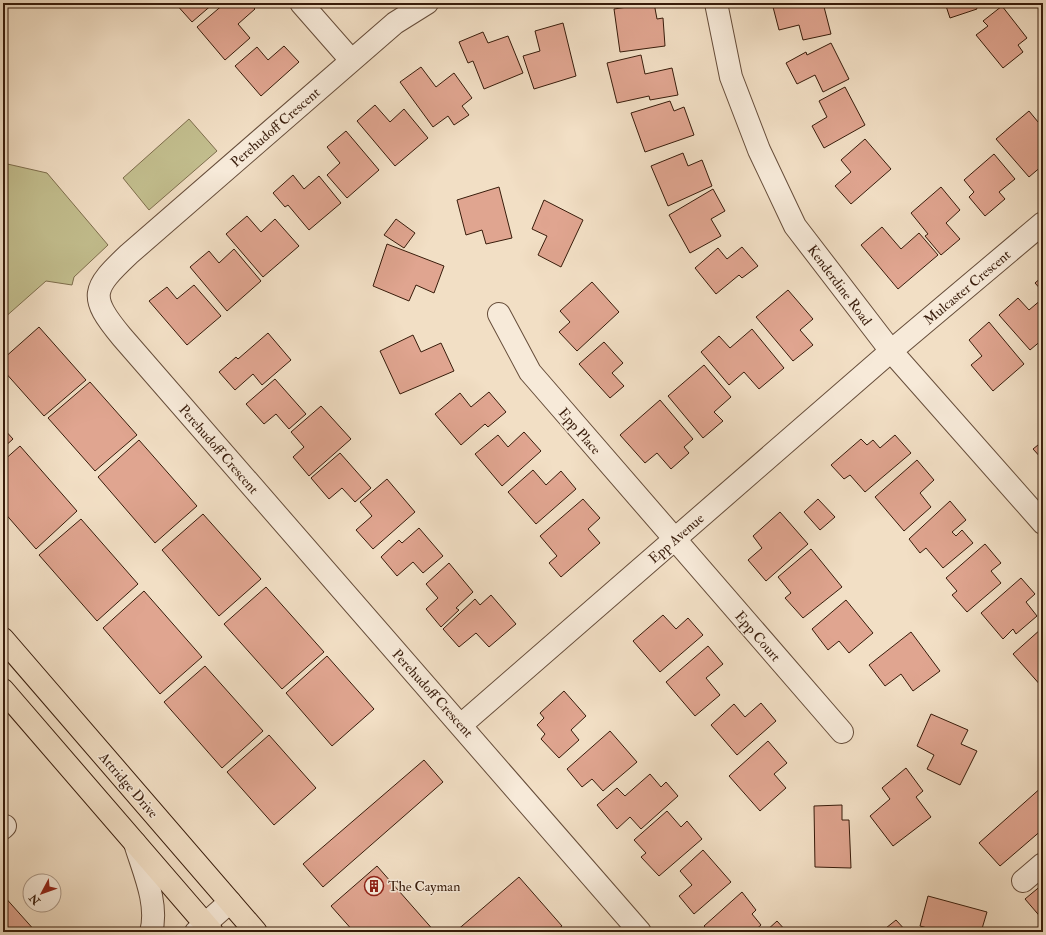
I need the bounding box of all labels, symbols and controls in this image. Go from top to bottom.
street label: Perehudoff Crescent [227,84,324,171]
street label: Kenderdine Road [804,242,875,329]
street label: Mulcaster Crescent [921,246,1014,329]
street label: Perehudoff Crescent [175,401,262,498]
street label: Epp Place [554,405,605,459]
street label: Epp Avenue [645,510,708,568]
street label: Epp Court [730,608,784,666]
street label: Perehudoff Crescent [389,646,477,741]
street label: Attridge Drive [95,748,162,822]
north arrow [22,873,62,913]
building icon: The Cayman [363,875,385,897]
place label: The Cayman [388,878,460,896]
text: N [26,890,44,908]

